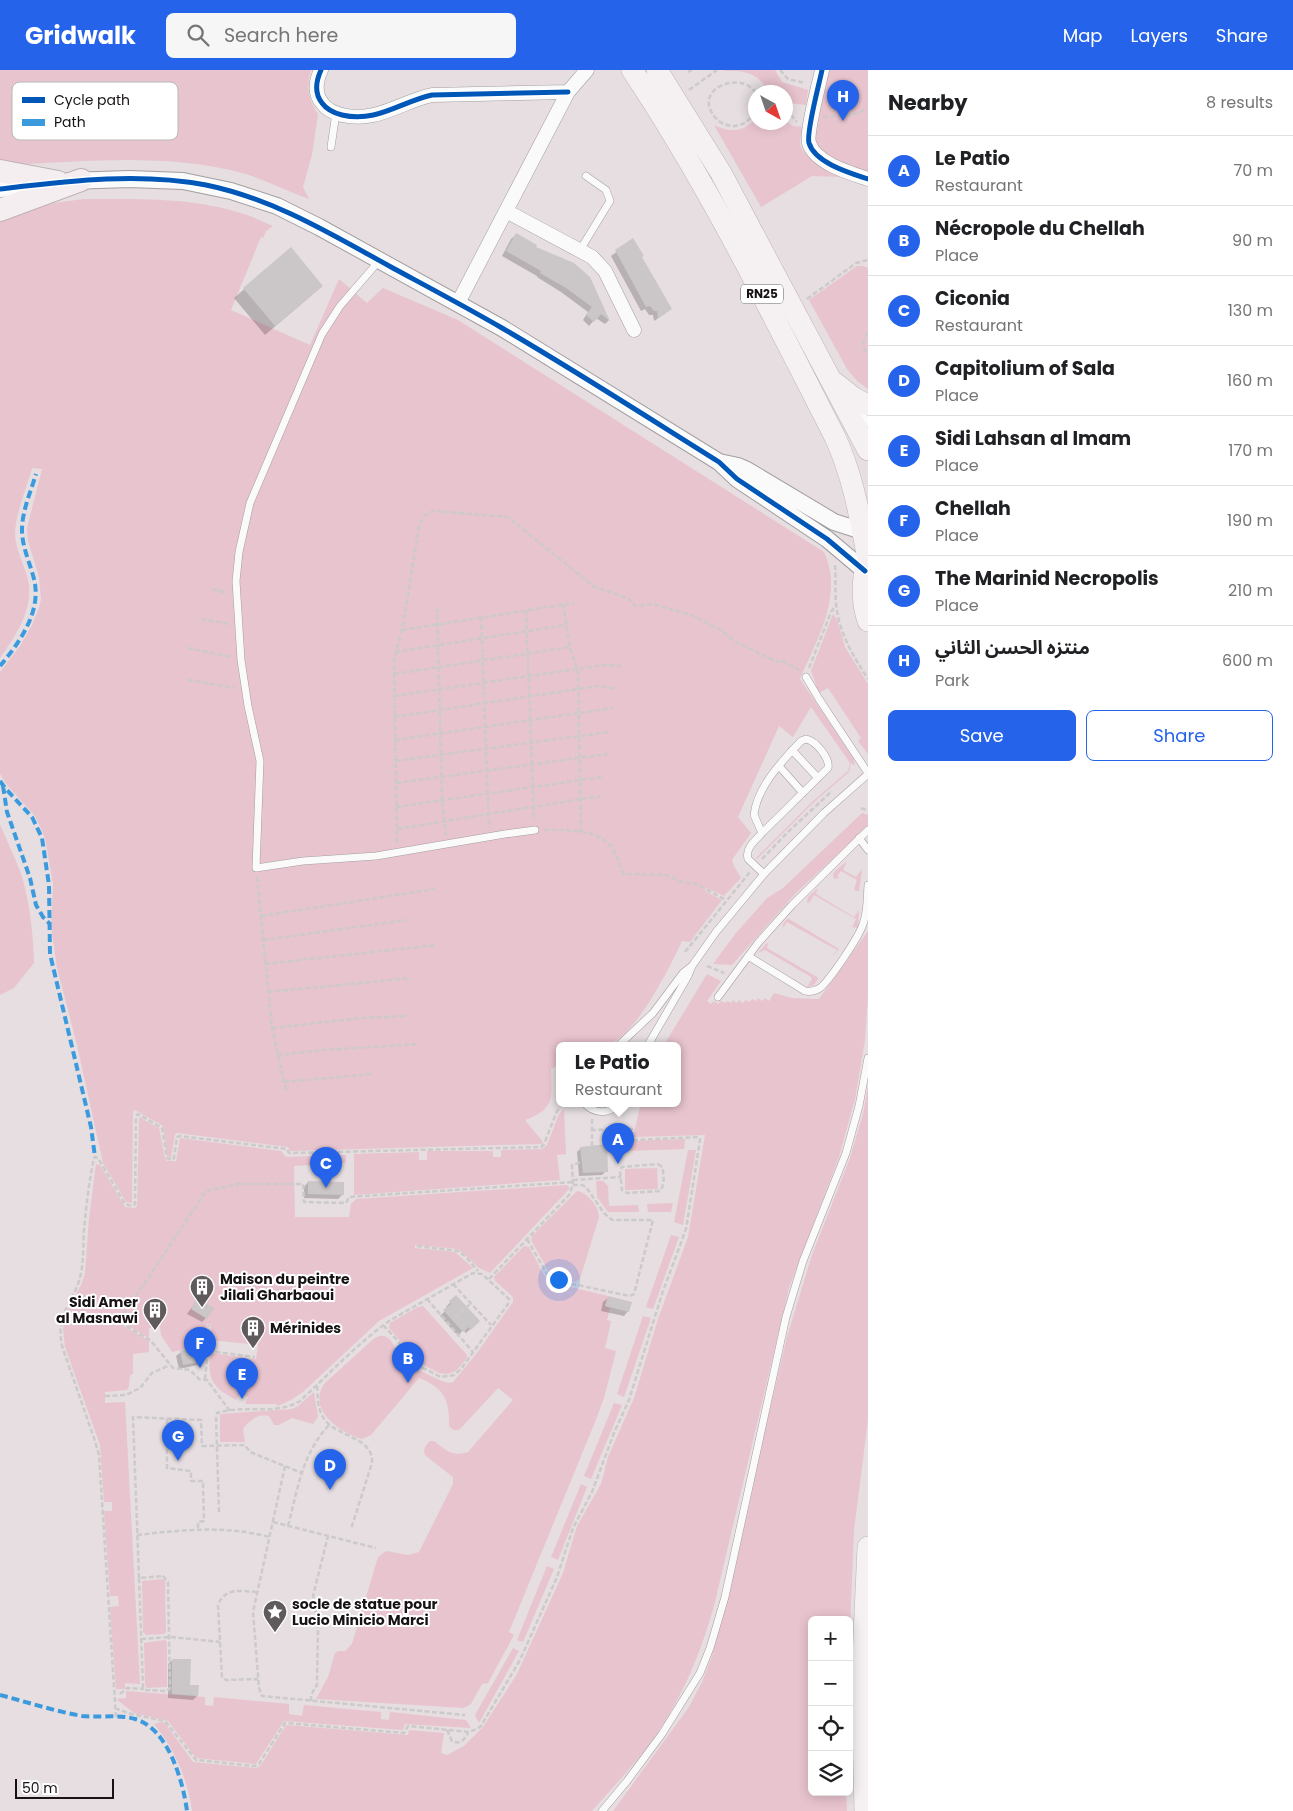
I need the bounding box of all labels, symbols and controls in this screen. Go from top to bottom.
search box [166,13,516,58]
text: Gridwalk [25,19,136,52]
icon: search [184,21,212,49]
text: Search here [224,22,338,49]
text: Map [1063,23,1103,48]
text: Layers [1131,23,1188,48]
text: Share [1216,23,1268,48]
pin: H [827,80,859,121]
legend [12,82,178,140]
north arrow [748,85,793,130]
text: Nearby [888,88,968,117]
text: Cycle path [54,90,130,110]
text: 8 results [1206,91,1273,114]
text: Path [54,112,86,132]
text: Le Patio [935,145,1010,172]
text: A [898,159,910,182]
text: 70 m [1233,159,1273,182]
text: Restaurant [935,174,1023,197]
text: Nécropole du Chellah [935,215,1145,242]
text: B [899,229,909,252]
text: 90 m [1232,229,1273,252]
text: Place [935,244,979,267]
road number: RN25 [741,284,783,303]
text: Ciconia [935,285,1010,312]
text: C [898,299,910,322]
text: 130 m [1228,299,1273,322]
text: Restaurant [935,314,1023,337]
text: Capitolium of Sala [935,355,1115,382]
text: D [898,369,910,392]
text: 160 m [1227,369,1273,392]
text: Place [935,384,979,407]
text: Sidi Lahsan al Imam [935,425,1131,452]
text: E [900,439,908,462]
text: 170 m [1228,439,1273,462]
text: Place [935,454,979,477]
text: Chellah [935,495,1011,522]
text: F [900,509,908,532]
text: 190 m [1227,509,1273,532]
text: Place [935,524,979,547]
text: The Marinid Necropolis [935,565,1159,592]
text: G [898,579,910,602]
text: 210 m [1228,579,1273,602]
text: Place [935,594,979,617]
text: منتزه الحسن الثاني [935,634,1090,661]
text: H [898,649,910,672]
text: 600 m [1222,649,1273,672]
text: Park [935,669,969,692]
button: Save [888,710,1076,761]
button: Share [1086,710,1273,761]
popup [556,1042,681,1107]
text: Le Patio [575,1049,650,1076]
text: Restaurant [575,1078,662,1101]
pin: A [602,1123,634,1164]
pin: C [310,1147,342,1188]
your location [546,1267,572,1293]
place label: Maison du peintre Jilali Gharbaoui [220,1269,350,1305]
building icon: Maison du peintre Jilali Gharbaoui [189,1274,215,1308]
place label: Sidi Amer al Masnawi [56,1292,138,1328]
building icon: Sidi Amer al Masnawi [142,1297,168,1331]
building icon: Mérinides [240,1315,266,1349]
place label: Mérinides [270,1318,341,1338]
pin: F [184,1327,216,1368]
pin: B [392,1342,424,1383]
pin: E [226,1358,258,1399]
pin: G [162,1420,194,1461]
pin: D [314,1449,346,1490]
place label: socle de statue pour Lucio Minicio Marci [292,1594,438,1630]
place icon: socle de statue pour Lucio Minicio Marci [262,1599,288,1633]
map controls [808,1616,853,1796]
button: + [808,1616,853,1661]
button: − [808,1661,853,1706]
button: locate [808,1706,853,1751]
button: layers [808,1751,853,1796]
scale bar [15,1776,114,1799]
text: 50 m [22,1778,58,1798]

